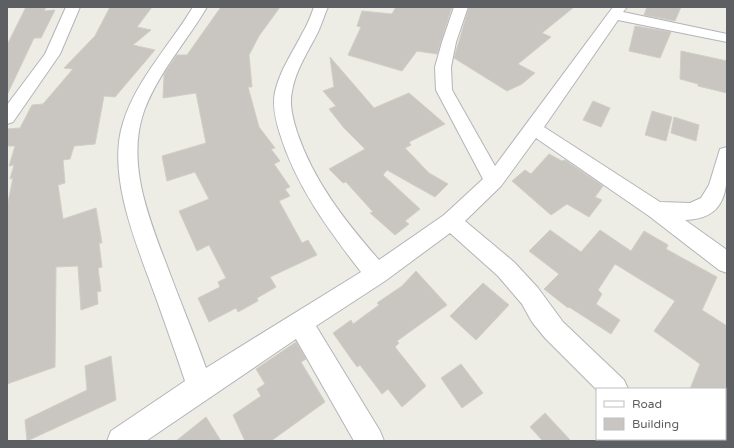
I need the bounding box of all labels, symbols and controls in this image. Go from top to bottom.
legend [596,388,726,440]
text: Road [632,397,662,411]
text: Building [632,417,679,431]

